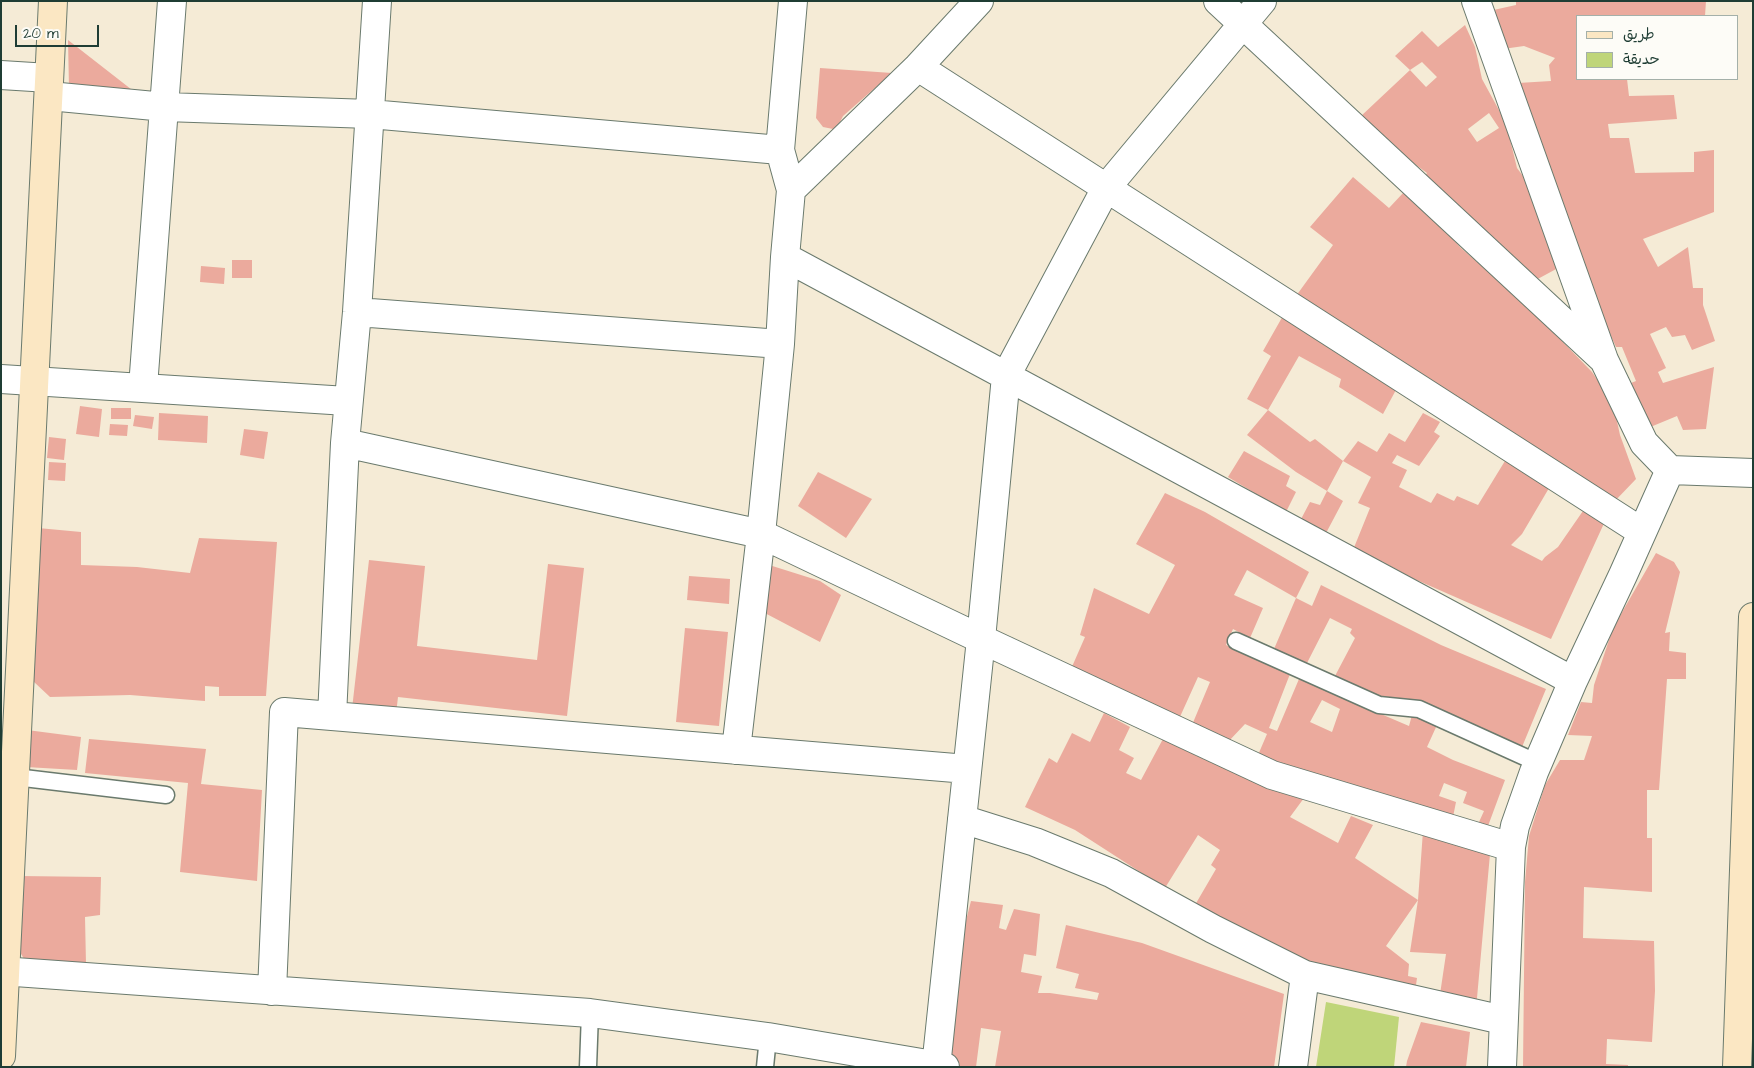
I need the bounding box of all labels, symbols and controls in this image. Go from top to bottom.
scale bar [18,15,101,47]
legend [1576,15,1739,80]
text: 20 m [23,23,59,44]
text: طريق [1623,24,1655,45]
text: حديقة [1623,49,1660,70]

